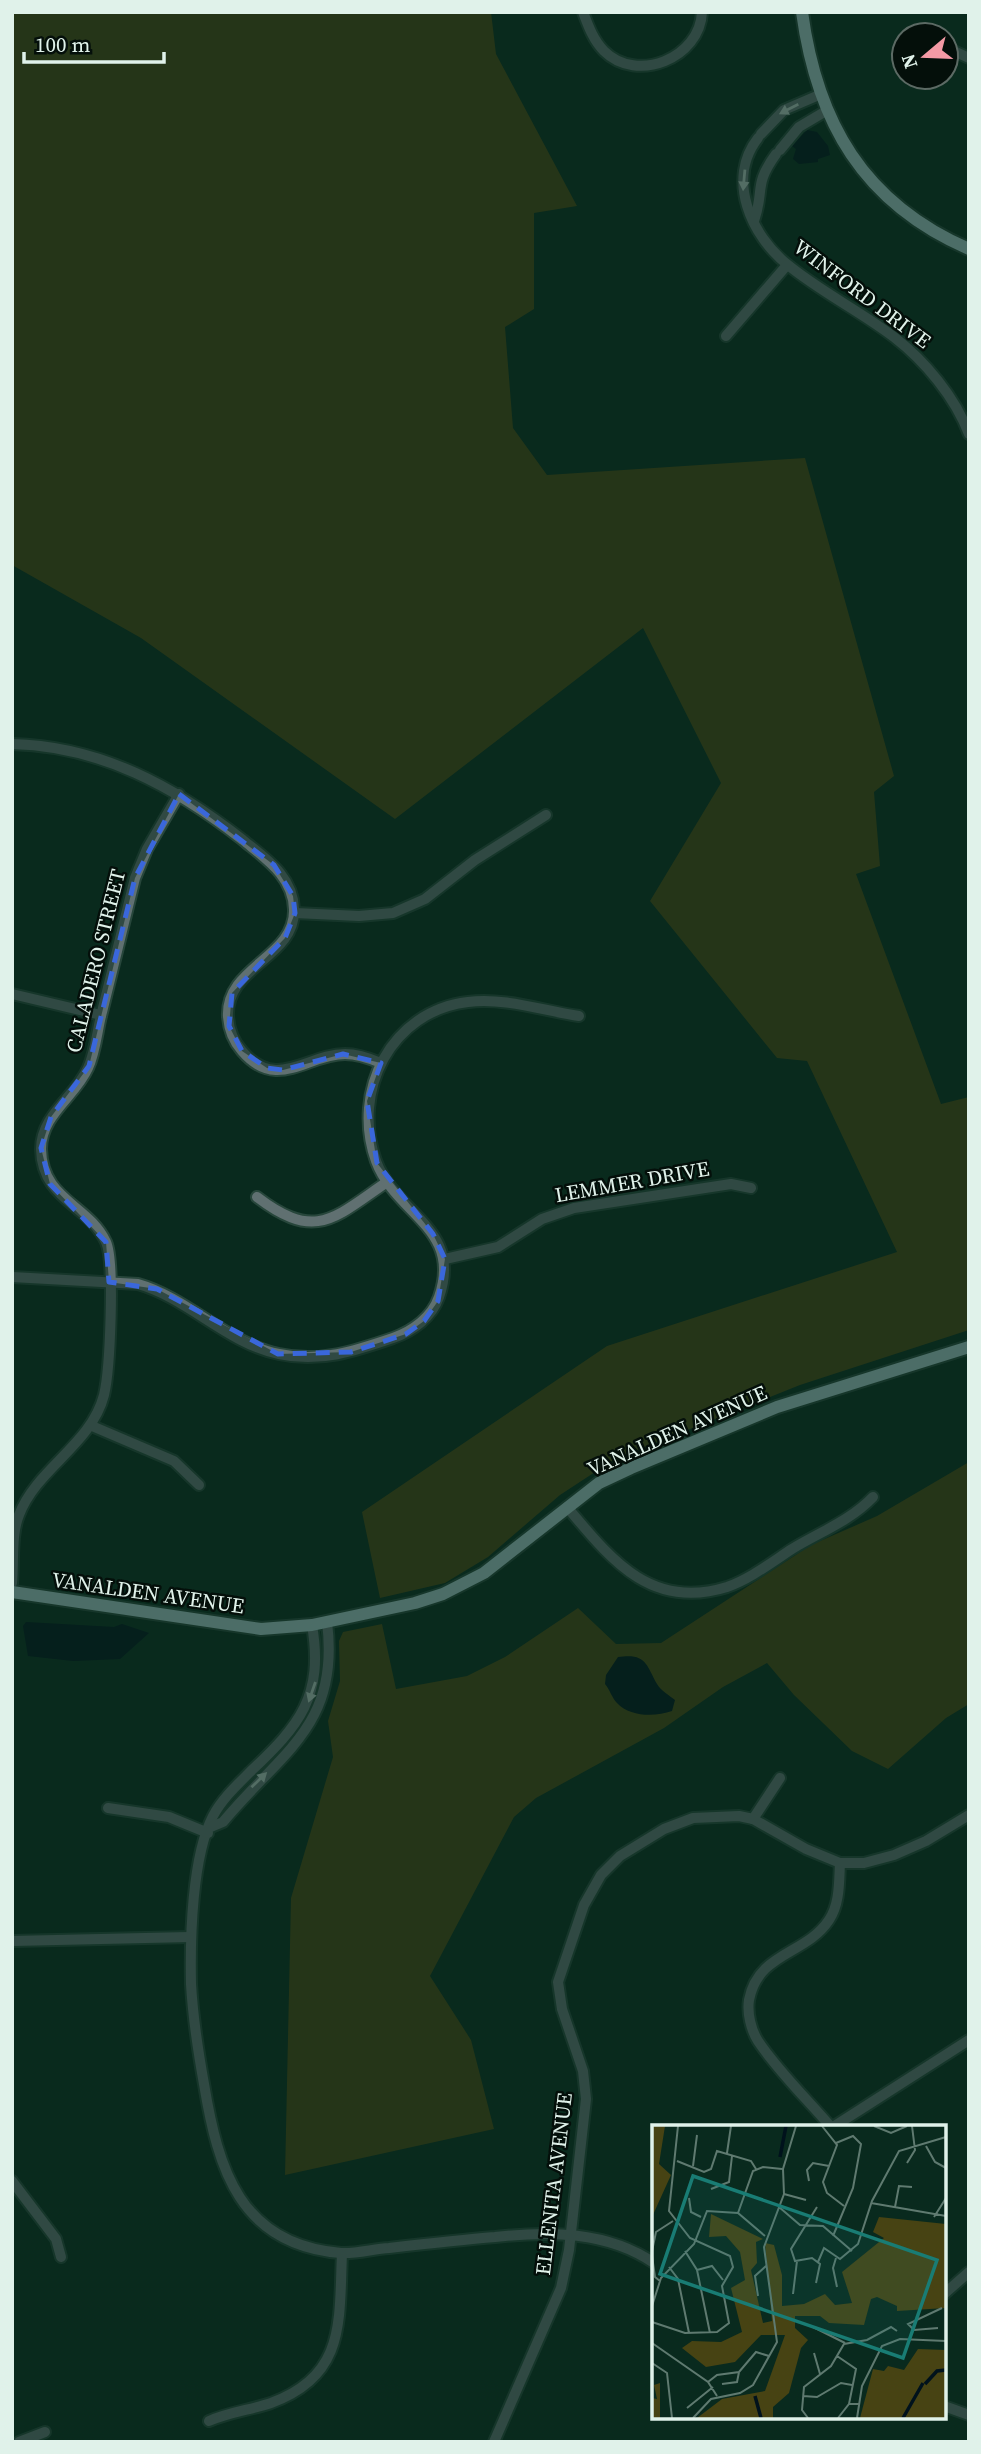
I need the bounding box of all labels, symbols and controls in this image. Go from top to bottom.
scale bar [24,21,164,65]
north arrow [890,21,960,91]
text: 100 m [35,30,90,59]
text: N [894,51,923,72]
one-way arrow [779,103,799,114]
one-way arrow [738,169,749,191]
street label: WINFORD DRIVE [787,232,937,355]
street label: CALADERO STREET [59,866,132,1056]
street label: LEMMER DRIVE [552,1154,711,1209]
street label: VANALDEN AVENUE [582,1378,771,1483]
street label: VANALDEN AVENUE [50,1565,246,1620]
one-way arrow [306,1681,317,1702]
one-way arrow [250,1772,267,1789]
street label: ELLENITA AVENUE [528,2091,579,2277]
inset map [652,2125,946,2419]

